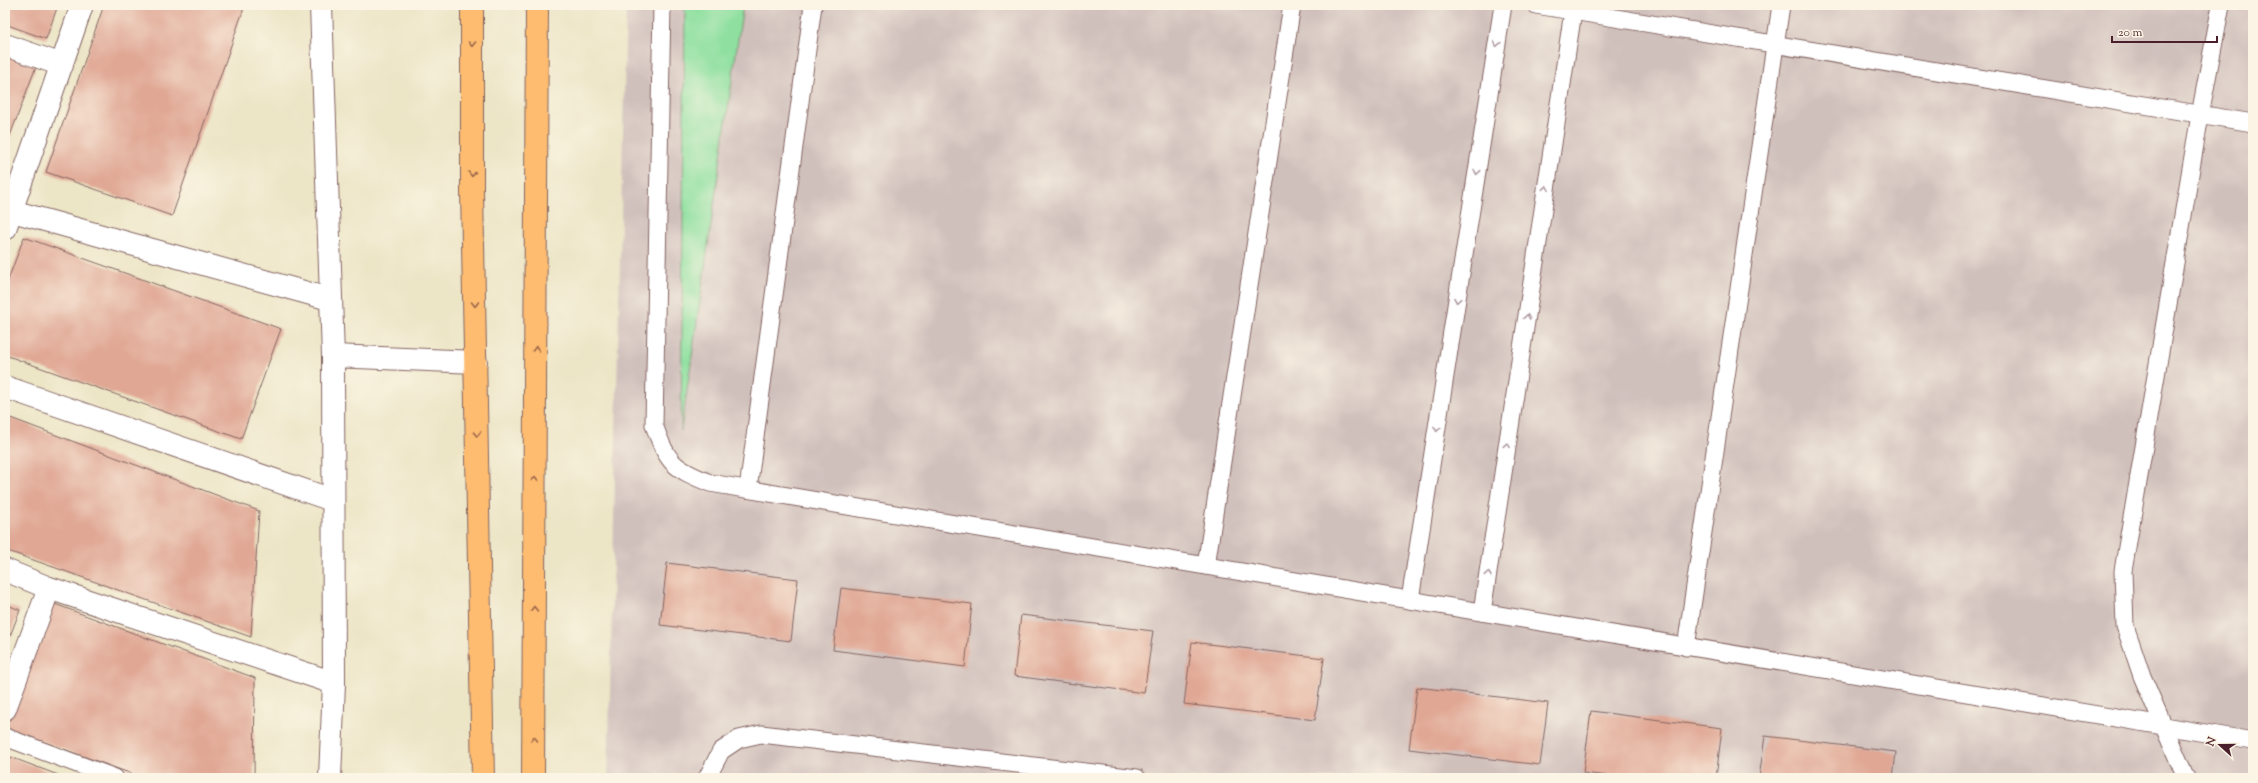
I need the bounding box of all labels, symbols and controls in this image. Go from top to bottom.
scale bar [2112,18,2217,44]
text: 20 m [2118,24,2143,42]
one-way arrow [1493,40,1502,47]
one-way arrow [468,41,476,47]
one-way arrow [1473,169,1482,175]
one-way arrow [468,171,476,177]
one-way arrow [1541,185,1550,191]
one-way arrow [1453,297,1462,303]
one-way arrow [471,301,479,307]
one-way arrow [1522,314,1531,320]
one-way arrow [532,346,540,352]
one-way arrow [1433,426,1441,432]
one-way arrow [473,431,482,437]
one-way arrow [1502,442,1511,448]
one-way arrow [531,476,539,482]
one-way arrow [1483,571,1492,577]
one-way arrow [530,606,538,612]
north arrow [2200,725,2240,765]
text: N [2202,735,2221,750]
one-way arrow [530,736,538,742]

